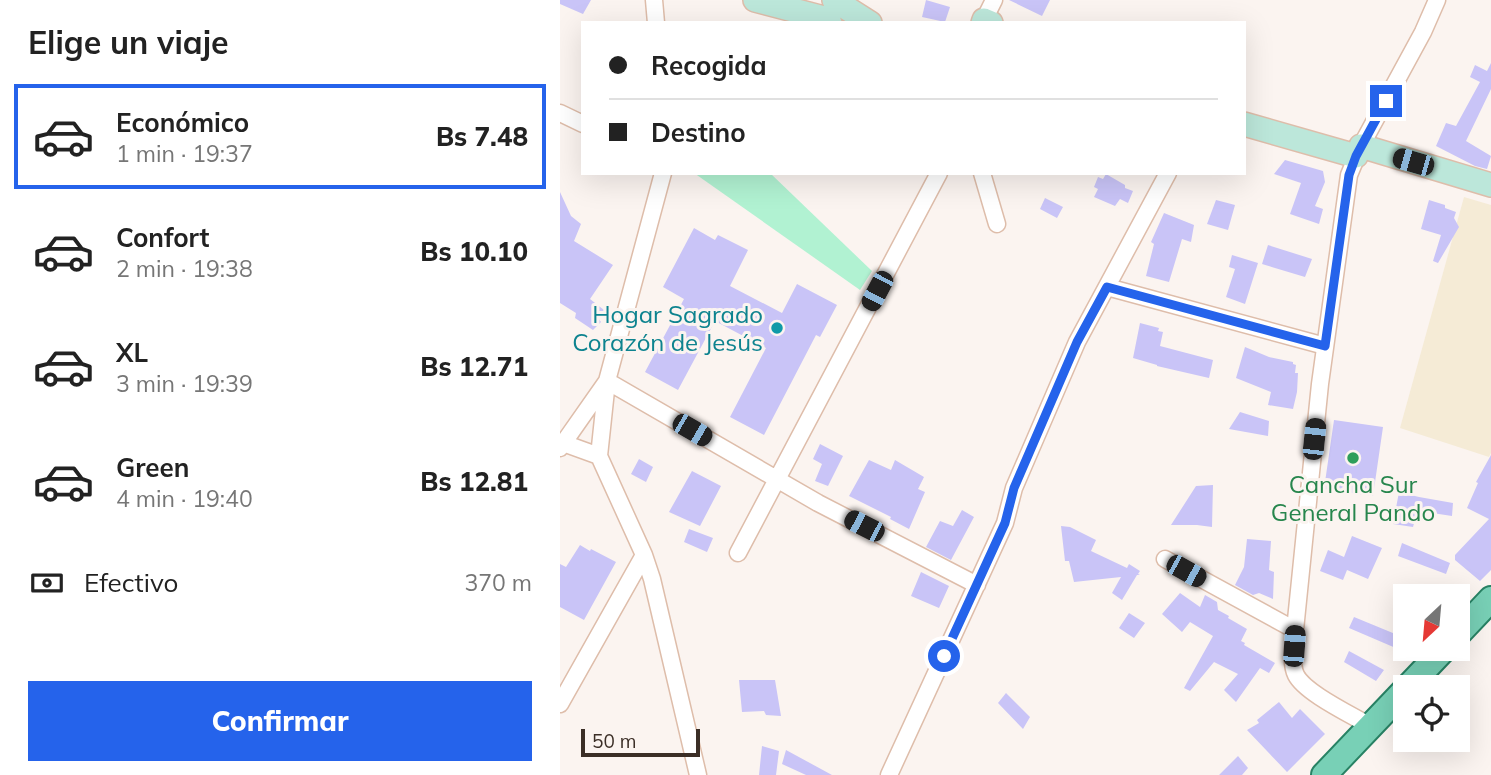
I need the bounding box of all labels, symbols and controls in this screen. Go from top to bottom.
text: Elige un viaje [28,22,229,62]
text: Recogida [651,49,767,82]
route end [1370,85,1402,117]
icon: car [32,105,95,168]
text: Económico [116,106,249,139]
text: Destino [651,116,746,149]
text: Bs 7.48 [436,120,528,153]
text: 1 min · 19:37 [116,139,253,168]
car [1390,146,1437,178]
icon: car [32,220,95,283]
text: Confort [116,221,209,254]
text: Bs 10.10 [420,235,528,268]
text: 2 min · 19:38 [116,254,253,283]
car [858,268,897,314]
place label: Hogar Sagrado Corazón de Jesús [572,299,763,357]
marker: Hogar Sagrado Corazón de Jesús [769,320,785,336]
icon: car [32,335,95,398]
text: XL [116,336,148,369]
text: Bs 12.71 [420,350,528,383]
text: 3 min · 19:39 [116,369,253,398]
car [669,410,716,450]
car [1302,417,1327,461]
icon: car [32,450,95,513]
marker: Cancha Sur General Pando [1345,450,1361,466]
text: Green [116,451,189,484]
text: Bs 12.81 [420,465,528,498]
place label: Cancha Sur General Pando [1271,469,1435,527]
text: 4 min · 19:40 [116,484,253,513]
car [841,507,888,545]
car [1163,552,1210,590]
icon: cash [28,564,66,602]
text: Efectivo [84,566,178,599]
text: 370 m [464,568,532,597]
north arrow [1393,584,1470,662]
map controls [1393,584,1470,752]
car [1283,624,1306,668]
route start [928,640,960,672]
button: locate [1393,675,1470,752]
button: Confirmar [28,681,532,761]
scale bar [581,726,700,758]
text: 50 m [592,729,636,753]

